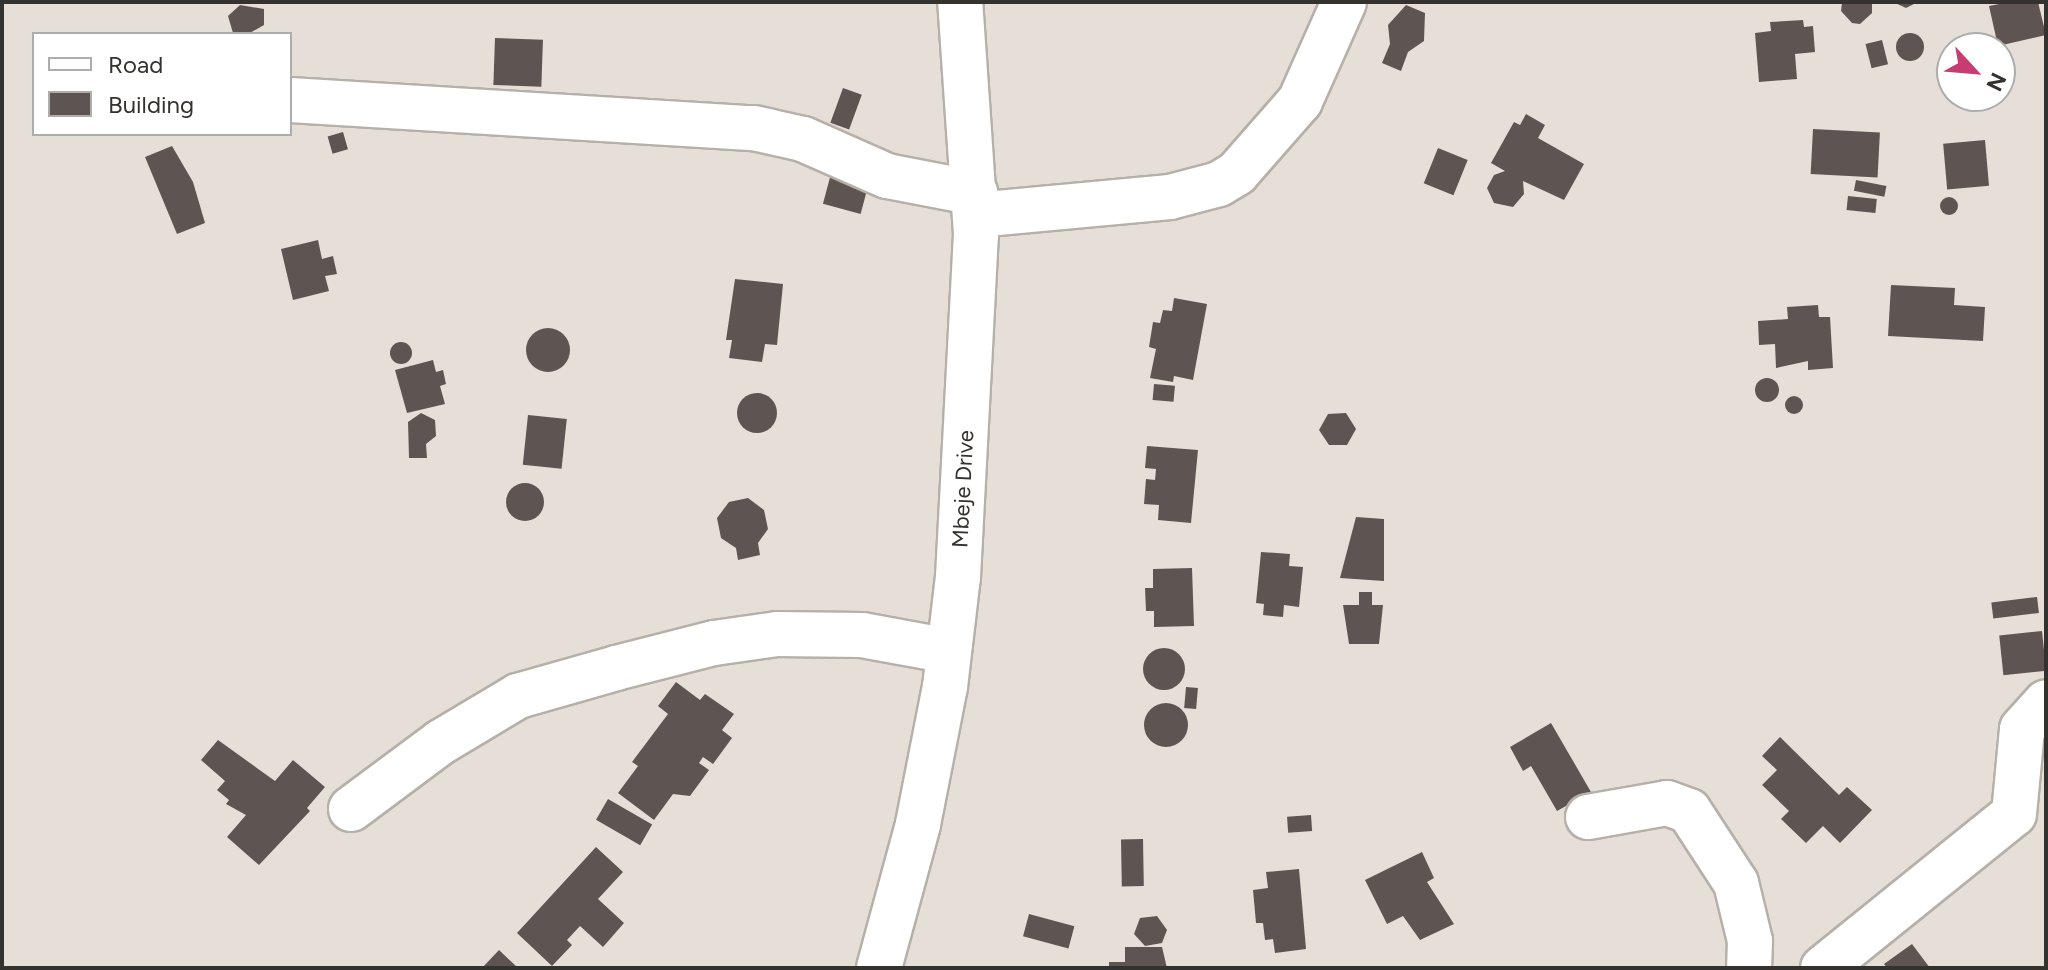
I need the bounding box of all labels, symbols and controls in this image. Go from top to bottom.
legend [32,32,292,136]
north arrow [1936,32,2016,112]
text: Road [108,50,163,79]
text: N [1980,68,2012,95]
text: Building [108,90,194,119]
street label: Mbeje Drive [947,430,979,548]

